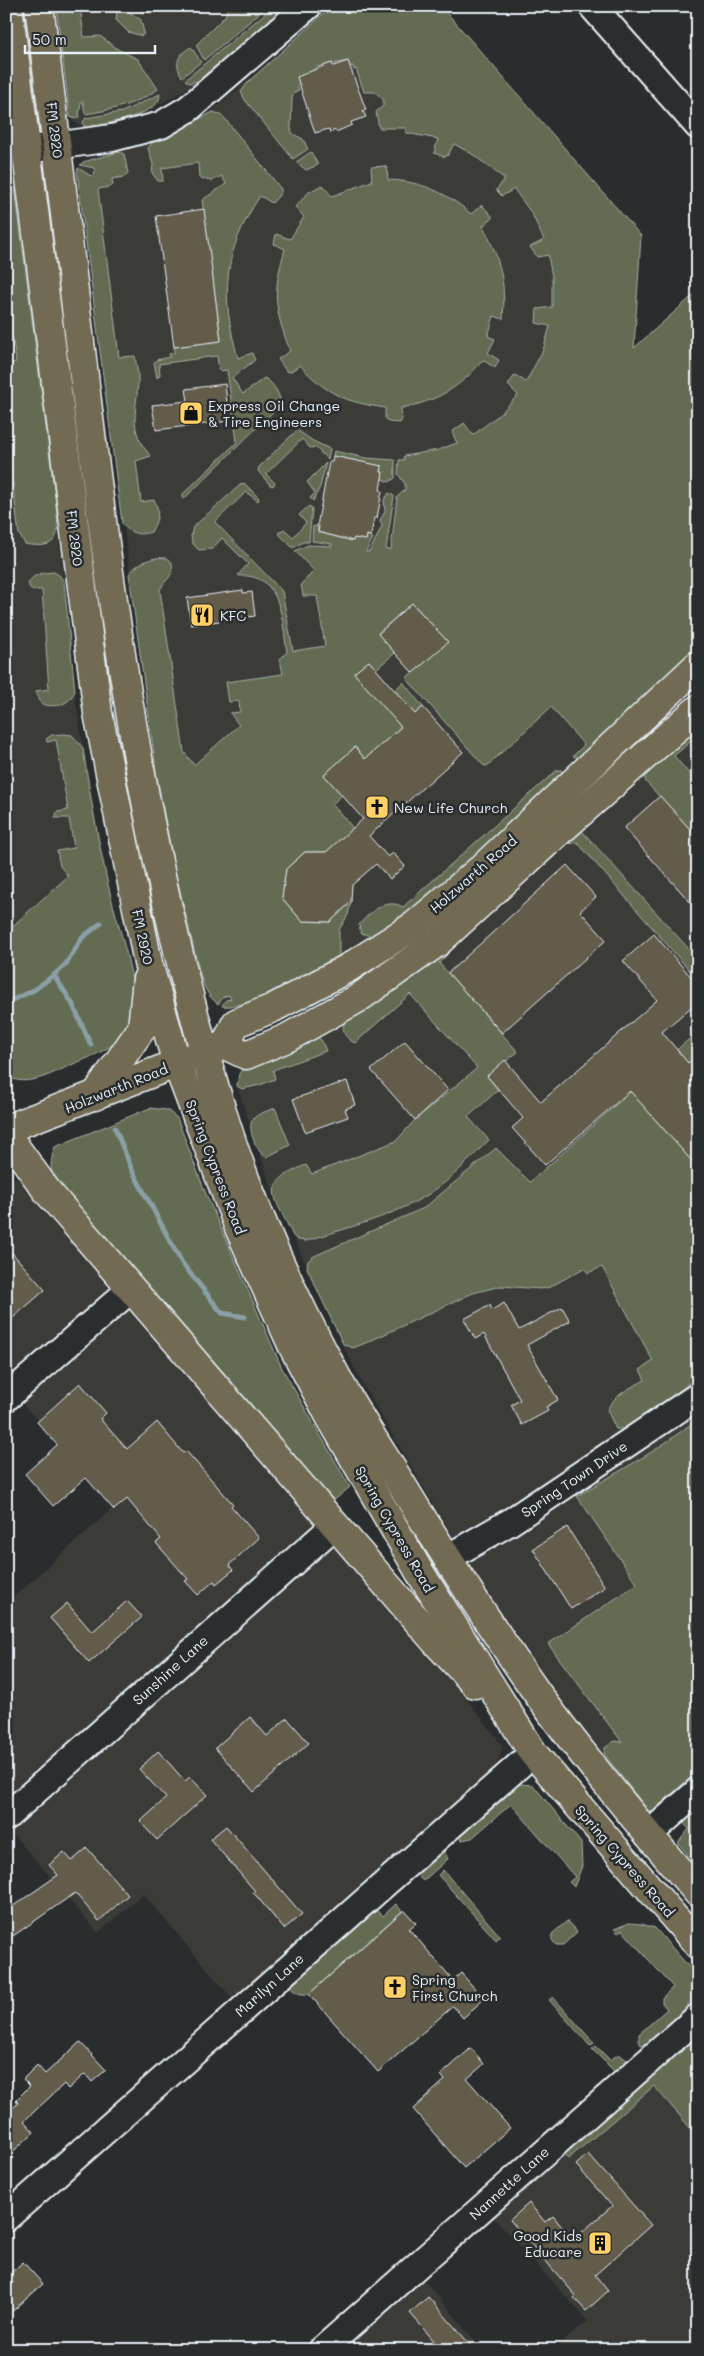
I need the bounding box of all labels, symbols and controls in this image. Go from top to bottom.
scale bar [25,22,155,54]
text: 50 m [32,29,67,49]
street label: FM 2920 [42,101,68,159]
place label: Express Oil Change & Tire Engineers [208,396,340,431]
shop icon: Express Oil Change & Tire Engineers [178,400,204,426]
street label: FM 2920 [62,509,88,567]
restaurant icon: KFC [189,602,215,628]
place label: KFC [220,606,246,625]
church icon: New Life Church [364,794,390,820]
place label: New Life Church [394,798,507,817]
street label: Holzwarth Road [425,831,521,917]
street label: FM 2920 [128,908,158,967]
street label: Holzwarth Road [62,1059,170,1117]
street label: Spring Cypress Road [182,1097,250,1237]
street label: Spring Town Drive [517,1436,631,1522]
street label: Spring Cypress Road [351,1462,439,1596]
street label: Sunshine Lane [128,1631,212,1709]
street label: Spring Cypress Road [571,1801,679,1921]
street label: Marilyn Lane [230,1949,308,2021]
place label: Spring First Church [412,1970,497,2005]
church icon: Spring First Church [382,1974,408,2000]
street label: Nannette Lane [465,2142,553,2224]
place label: Good Kids Educare [513,2226,582,2261]
building icon: Good Kids Educare [587,2230,613,2256]

